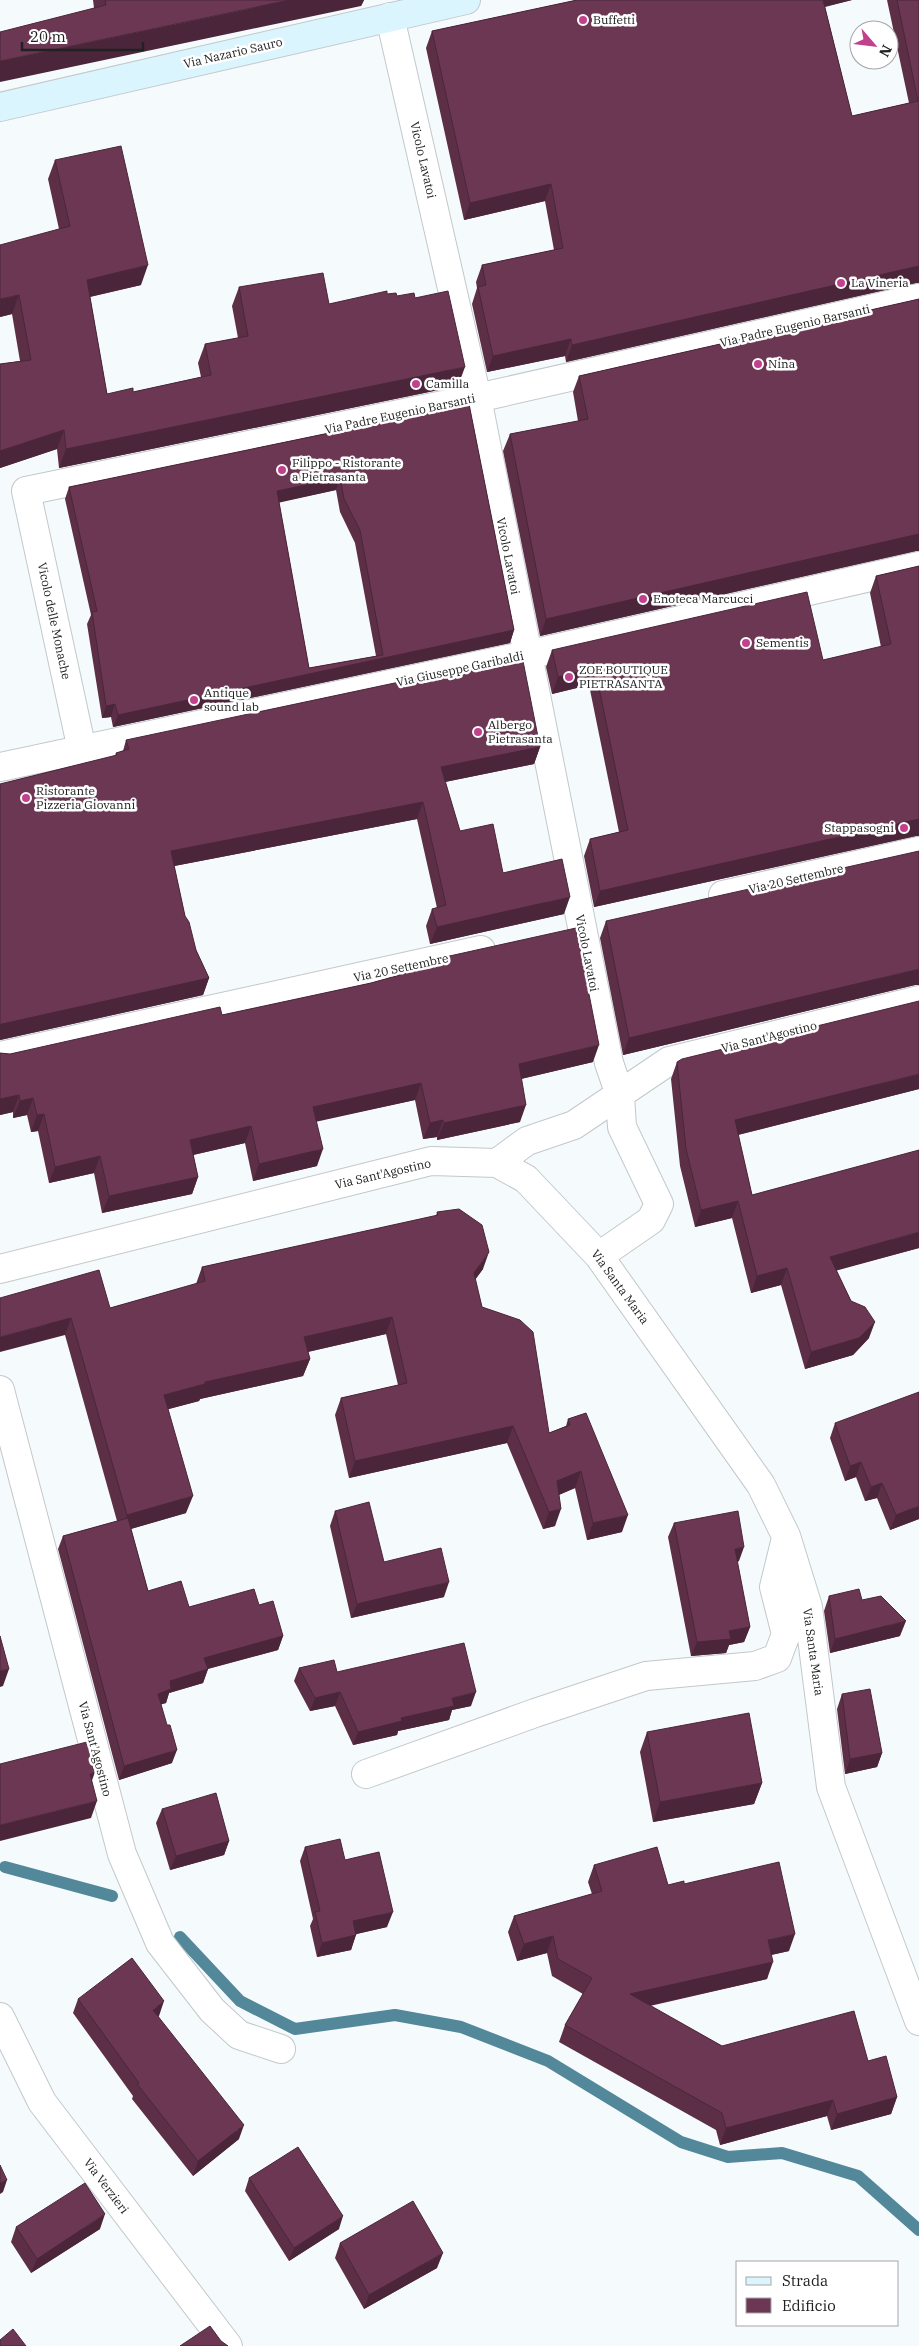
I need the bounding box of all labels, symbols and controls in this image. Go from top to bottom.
place label: Buffetti [593,12,635,27]
marker: Buffetti [577,14,589,26]
scale bar [22,20,144,52]
north arrow [849,20,899,70]
text: 20 m [30,27,66,46]
street label: Via Nazario Sauro [182,34,284,71]
text: N [875,42,896,60]
street label: Vicolo Lavatoi [407,120,440,200]
place label: La Vineria [851,275,909,290]
marker: La Vineria [835,277,847,289]
street label: Via Padre Eugenio Barsanti [718,301,872,350]
place label: Nina [768,356,796,371]
marker: Nina [752,358,764,370]
place label: Camilla [426,376,470,391]
marker: Camilla [410,378,422,390]
street label: Via Padre Eugenio Barsanti [323,390,477,437]
place label: Filippo - Ristorante a Pietrasanta [292,455,401,484]
marker: Filippo - Ristorante a Pietrasanta [276,464,288,476]
street label: Vicolo Lavatoi [494,516,523,596]
street label: Vicolo delle Monache [35,561,74,681]
place label: Enoteca Marcucci [653,591,754,606]
marker: Enoteca Marcucci [637,593,649,605]
place label: Sementis [756,635,809,650]
marker: Sementis [740,637,752,649]
street label: Via Giuseppe Garibaldi [395,648,525,689]
place label: ZOE BOUTIQUE PIETRASANTA [579,662,668,691]
marker: ZOE BOUTIQUE PIETRASANTA [563,671,575,683]
place label: Antique sound lab [204,685,259,714]
marker: Antique sound lab [188,694,200,706]
place label: Albergo Pietrasanta [488,717,553,746]
marker: Albergo Pietrasanta [472,726,484,738]
place label: Ristorante Pizzeria Giovanni [36,783,135,812]
marker: Ristorante Pizzeria Giovanni [20,792,32,804]
place label: Stappasogni [824,820,894,835]
marker: Stappasogni [898,822,910,834]
street label: Via 20 Settembre [747,860,845,897]
street label: Vicolo Lavatoi [573,913,602,993]
street label: Via 20 Settembre [352,950,450,985]
street label: Via Sant'Agostino [719,1017,819,1056]
street label: Via Sant'Agostino [333,1155,433,1192]
street label: Via Santa Maria [588,1247,653,1327]
street label: Via Santa Maria [800,1607,827,1697]
street label: Via Sant'Agostino [76,1700,115,1798]
street label: Via Verzieri [81,2155,132,2216]
legend [736,2261,899,2326]
text: Strada [782,2271,828,2290]
text: Edificio [782,2296,836,2315]

